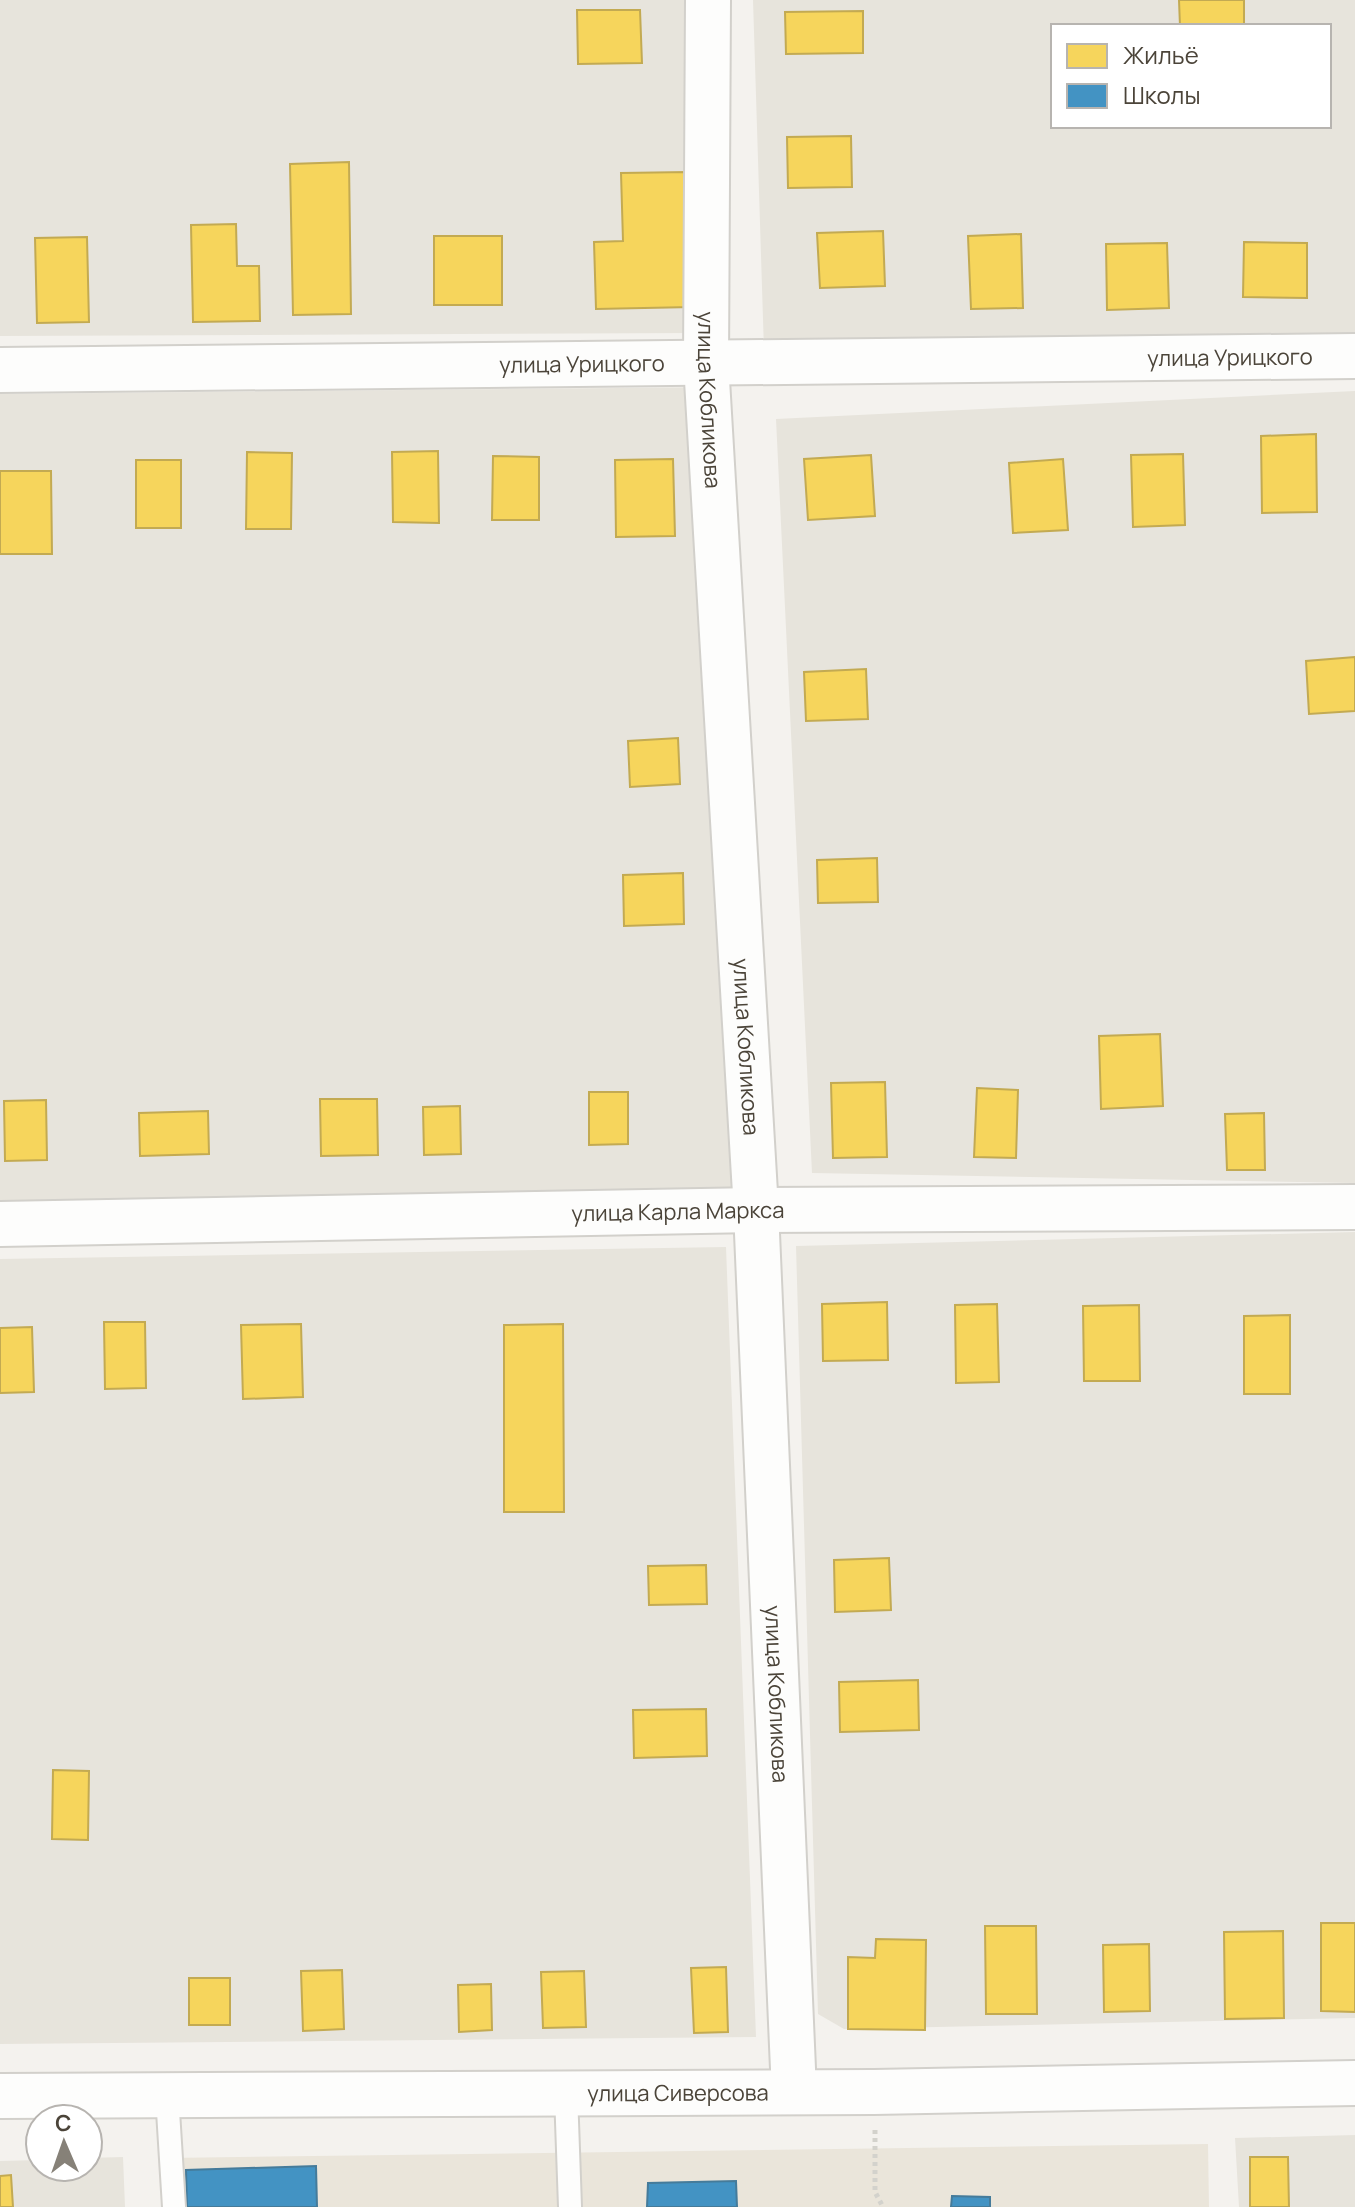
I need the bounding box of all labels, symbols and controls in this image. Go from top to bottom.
legend [1051,24,1331,128]
text: Жильё [1123,38,1199,71]
text: Школы [1123,78,1201,111]
street label: улица Кобликова [691,311,728,489]
street label: улица Урицкого [1147,341,1313,373]
street label: улица Урицкого [499,348,665,380]
street label: улица Кобликова [726,957,767,1136]
street label: улица Карла Маркса [571,1195,784,1228]
street label: улица Кобликова [758,1605,796,1783]
street label: улица Сиверсова [587,2077,769,2108]
north arrow [24,2103,104,2183]
text: С [55,2108,72,2138]

